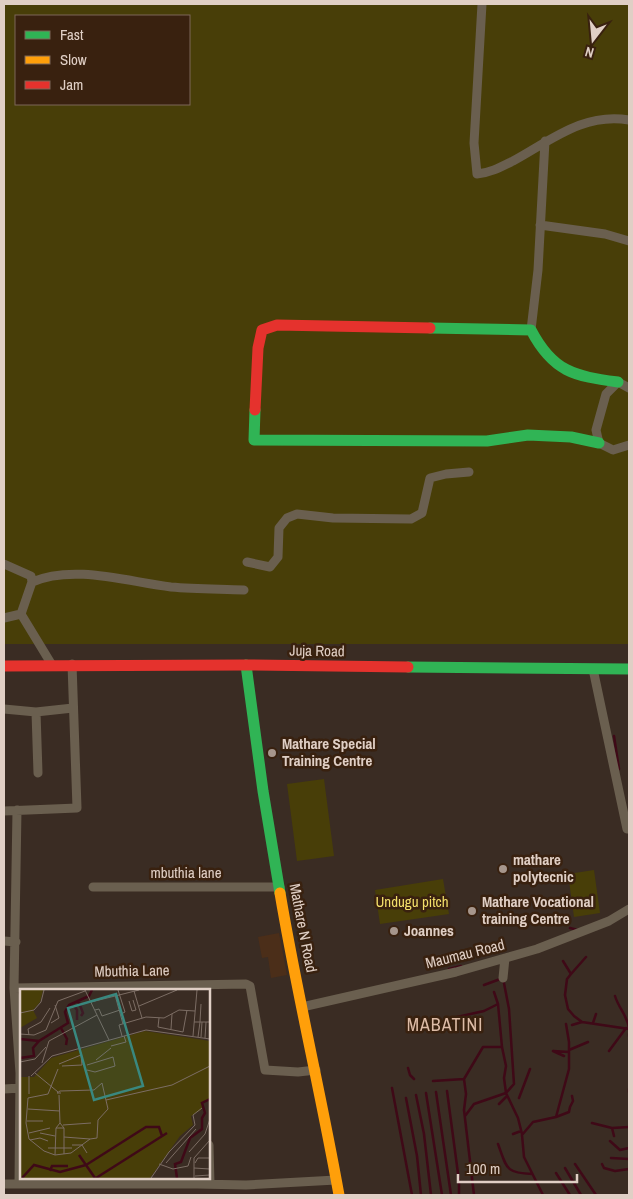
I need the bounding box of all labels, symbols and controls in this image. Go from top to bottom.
legend [15,15,190,105]
north arrow [568,15,618,65]
text: Fast [60,24,84,45]
text: N [583,43,596,62]
text: Slow [60,49,87,70]
text: Jam [60,74,83,95]
street label: Juja Road [289,640,345,661]
place label: Mathare Special Training Centre [282,733,376,771]
marker: Mathare Special Training Centre [266,747,278,759]
place label: mathare polytecnic [513,849,574,887]
street label: mbuthia lane [150,862,222,883]
marker: mathare polytecnic [497,863,509,875]
street label: Mathare N Road [285,882,322,974]
park label: Undugu pitch [375,891,449,912]
place label: Mathare Vocational training Centre [482,891,594,929]
marker: Mathare Vocational training Centre [466,905,478,917]
place label: Joannes [404,920,454,941]
marker: Joannes [388,925,400,937]
street label: Maumau Road [423,934,507,973]
street label: Mbuthia Lane [94,959,170,982]
inset map [20,989,210,1179]
district label: MABATINI [407,1012,483,1037]
scale bar [458,1152,577,1184]
text: 100 m [466,1158,500,1179]

